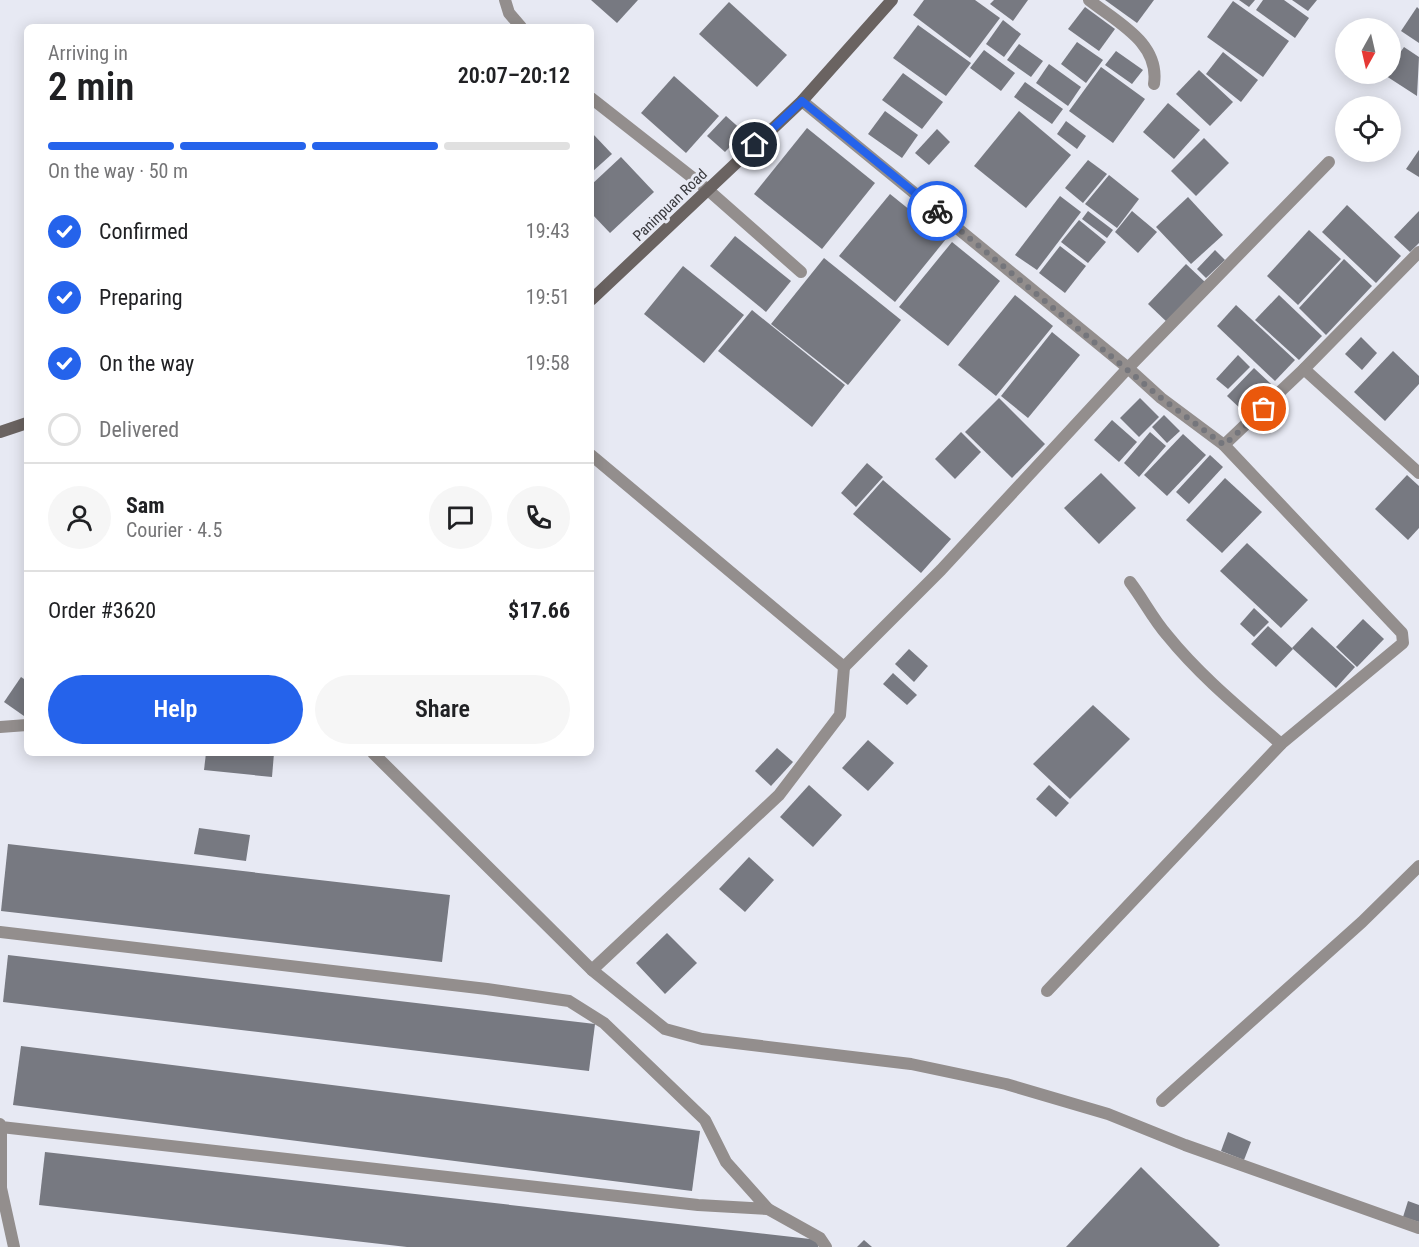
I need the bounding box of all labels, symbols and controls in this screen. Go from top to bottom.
north arrow [1335,18,1401,84]
map controls [1335,18,1401,162]
text: Arriving in [48,41,128,65]
text: 20:07–20:12 [458,63,570,88]
text: 2 min [48,64,134,110]
button: locate [1335,96,1401,162]
pin [729,119,780,170]
icon: home [738,128,771,161]
text: On the way · 50 m [48,159,188,183]
street label: Paninpuan Road [629,165,711,245]
courier [907,181,967,241]
icon: bike [921,195,954,228]
icon: check [48,215,81,248]
text: Confirmed [99,219,188,244]
text: 19:43 [526,219,570,243]
icon: check [48,281,81,314]
text: Preparing [99,285,183,310]
text: 19:51 [526,285,570,309]
icon: check [48,347,81,380]
text: On the way [99,351,194,376]
text: 19:58 [526,351,570,375]
pin [1238,383,1289,434]
icon: bag [1247,392,1280,425]
text: Delivered [99,417,179,442]
button: person [48,486,111,549]
button: chat [429,486,492,549]
button: phone [507,486,570,549]
text: Sam [126,493,165,518]
text: Courier · 4.5 [126,518,222,542]
text: Order #3620 [48,598,156,623]
text: $17.66 [508,598,570,623]
button: Help [48,675,303,744]
button: Share [315,675,570,744]

